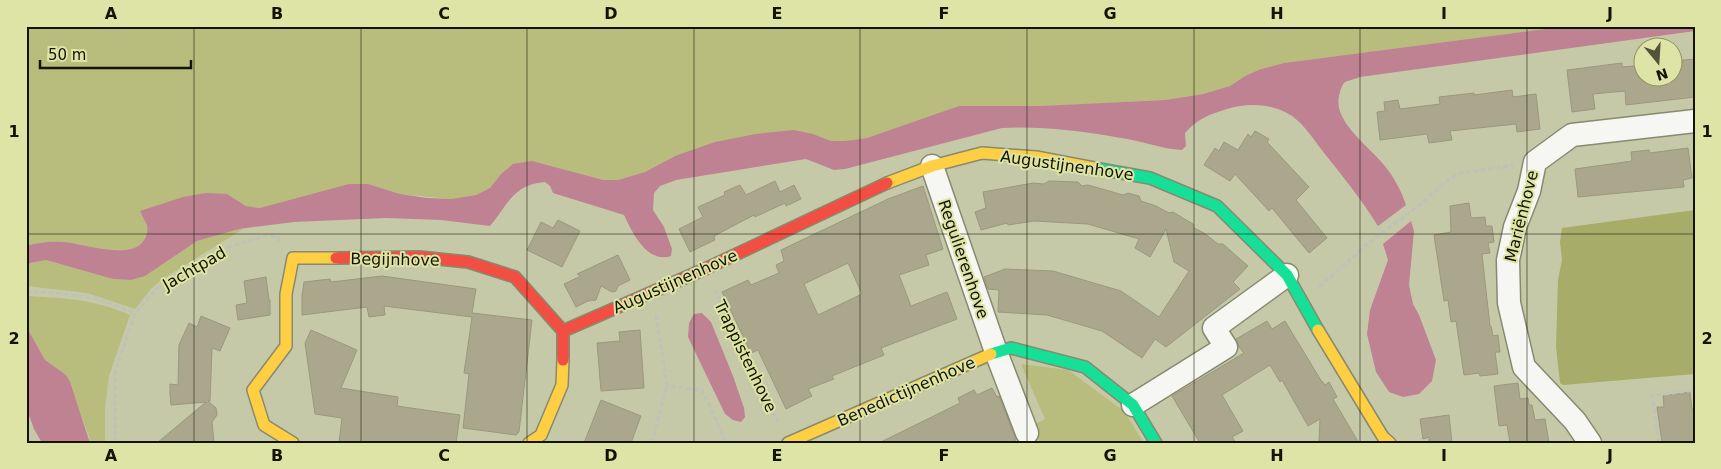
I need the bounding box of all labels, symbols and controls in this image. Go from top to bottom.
text: A [105,4,118,23]
text: B [271,4,283,23]
text: C [438,4,450,23]
text: D [604,4,618,23]
text: E [772,4,782,23]
text: F [939,4,949,23]
text: G [1103,4,1117,23]
text: H [1270,4,1284,23]
text: I [1441,4,1447,23]
text: J [1606,4,1613,23]
scale bar [40,38,191,70]
north arrow [1634,38,1684,88]
text: 50 m [48,46,86,64]
text: N [1654,65,1670,84]
text: 1 [8,122,20,141]
text: 1 [1701,122,1713,141]
street label: Augustijnenhove [999,147,1135,184]
street label: Mariënhove [1501,168,1542,264]
street label: Regulierenhove [934,197,993,321]
street label: Jachtpad [158,243,229,295]
street label: Augustijnenhove [610,245,740,317]
street label: Begijnhove [350,249,440,270]
street label: Trappistenhove [710,296,781,415]
text: 2 [8,329,20,348]
text: 2 [1701,329,1713,348]
street label: Benedictijnenhove [834,353,978,430]
text: A [105,446,118,465]
text: B [271,446,283,465]
text: C [438,446,450,465]
text: D [604,446,618,465]
text: E [772,446,782,465]
text: F [939,446,949,465]
text: G [1103,446,1117,465]
text: H [1270,446,1284,465]
text: I [1441,446,1447,465]
text: J [1606,446,1613,465]

